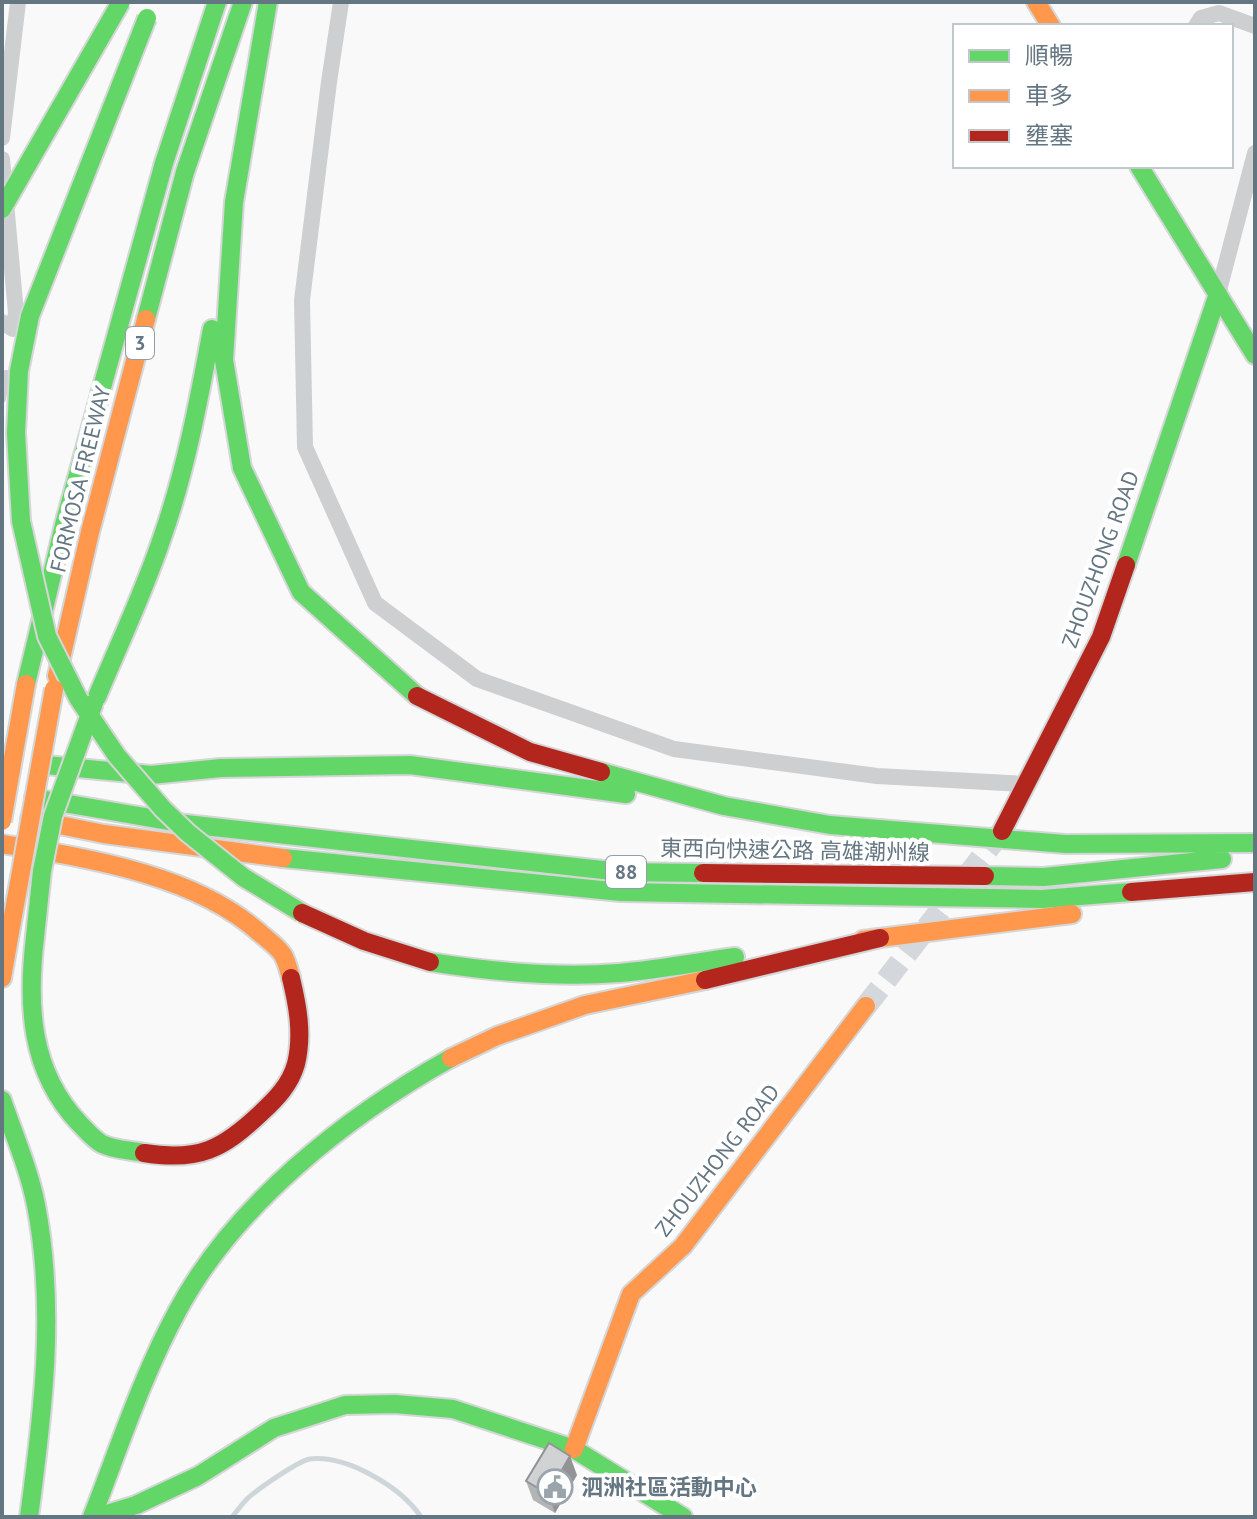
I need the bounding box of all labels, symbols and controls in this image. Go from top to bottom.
legend [953,24,1233,168]
text: 順暢 [1025,40,1073,71]
text: 車多 [1025,80,1073,111]
text: 壅塞 [1025,120,1073,151]
road number: 3 [126,327,154,359]
street label: FORMOSA FREEWAY [43,382,117,575]
street label: ZHOUZHONG ROAD [1055,467,1145,651]
street label: 東西向快速公路 高雄潮州線 [660,834,930,866]
road number: 88 [606,856,646,888]
street label: ZHOUZHONG ROAD [649,1078,785,1242]
public building icon: 泗洲社區活動中心 [536,1468,574,1506]
place label: 泗洲社區活動中心 [581,1473,757,1501]

